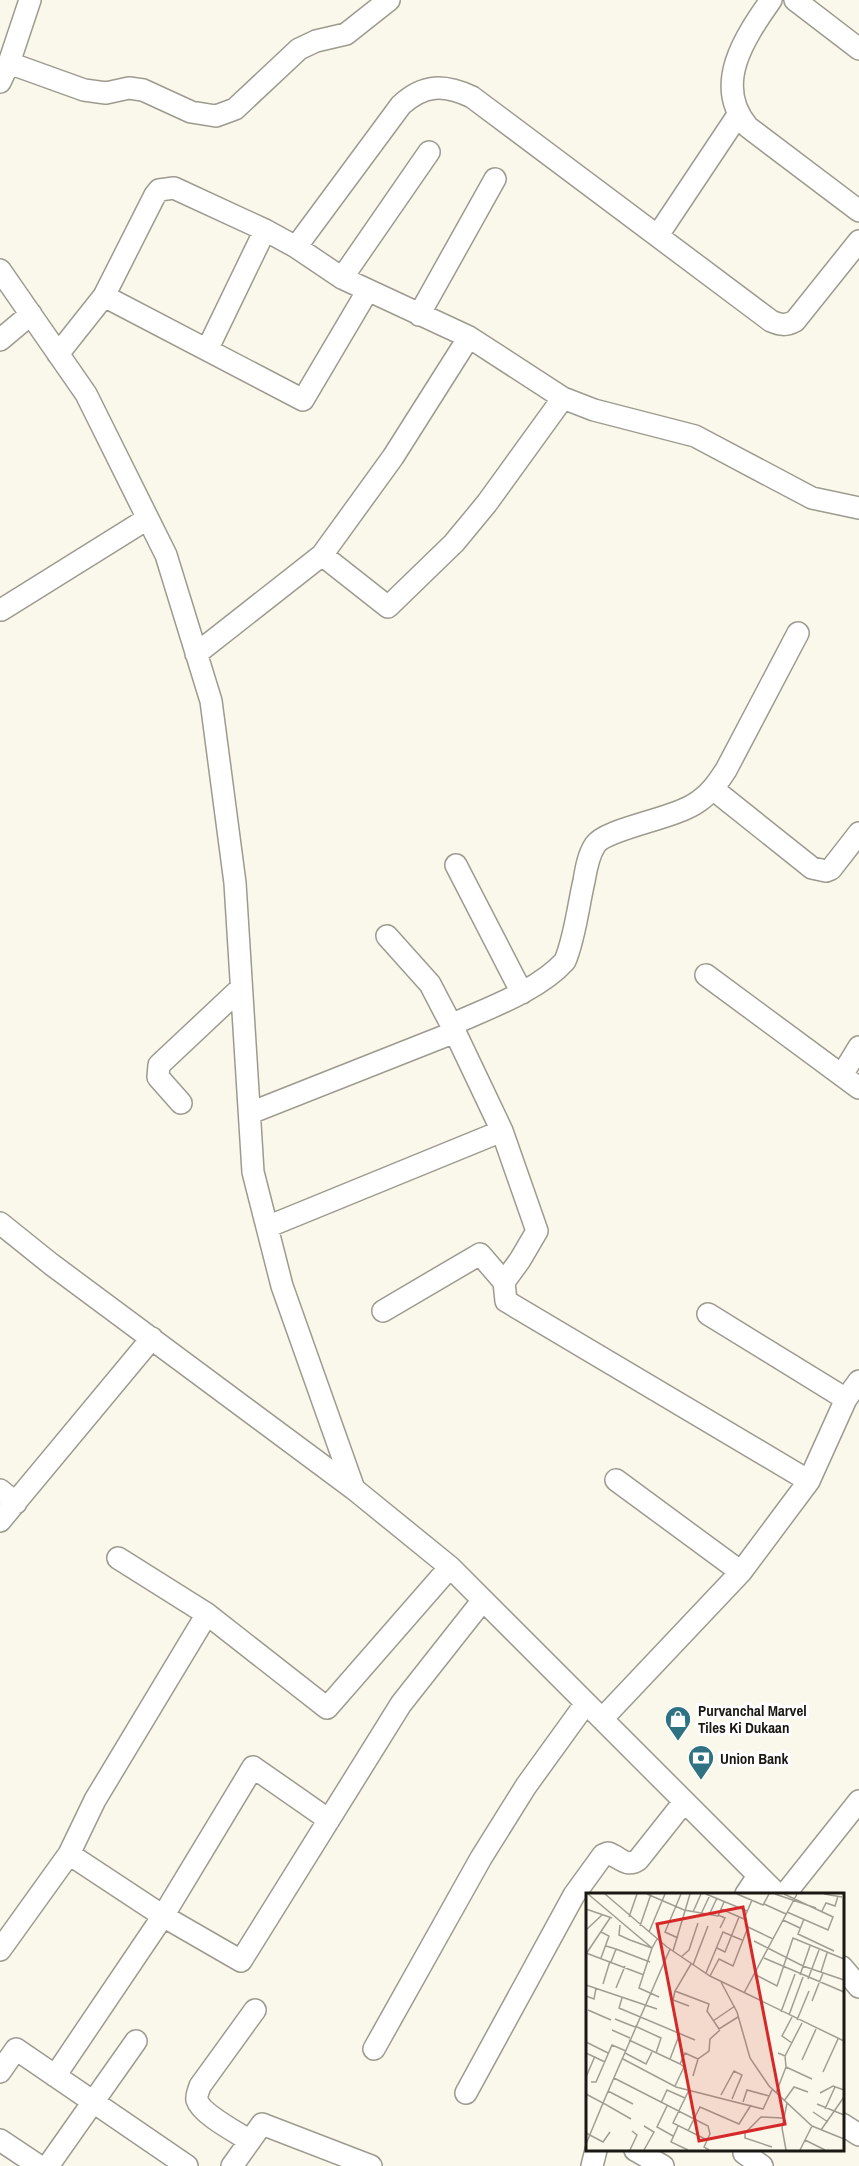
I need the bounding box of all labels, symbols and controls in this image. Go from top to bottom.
place label: Purvanchal Marvel Tiles Ki Dukaan [698,1700,807,1738]
shop icon: Purvanchal Marvel Tiles Ki Dukaan [663,1704,693,1742]
bank icon: Union Bank [686,1743,716,1781]
place label: Union Bank [720,1748,789,1769]
inset map [586,1893,844,2151]

